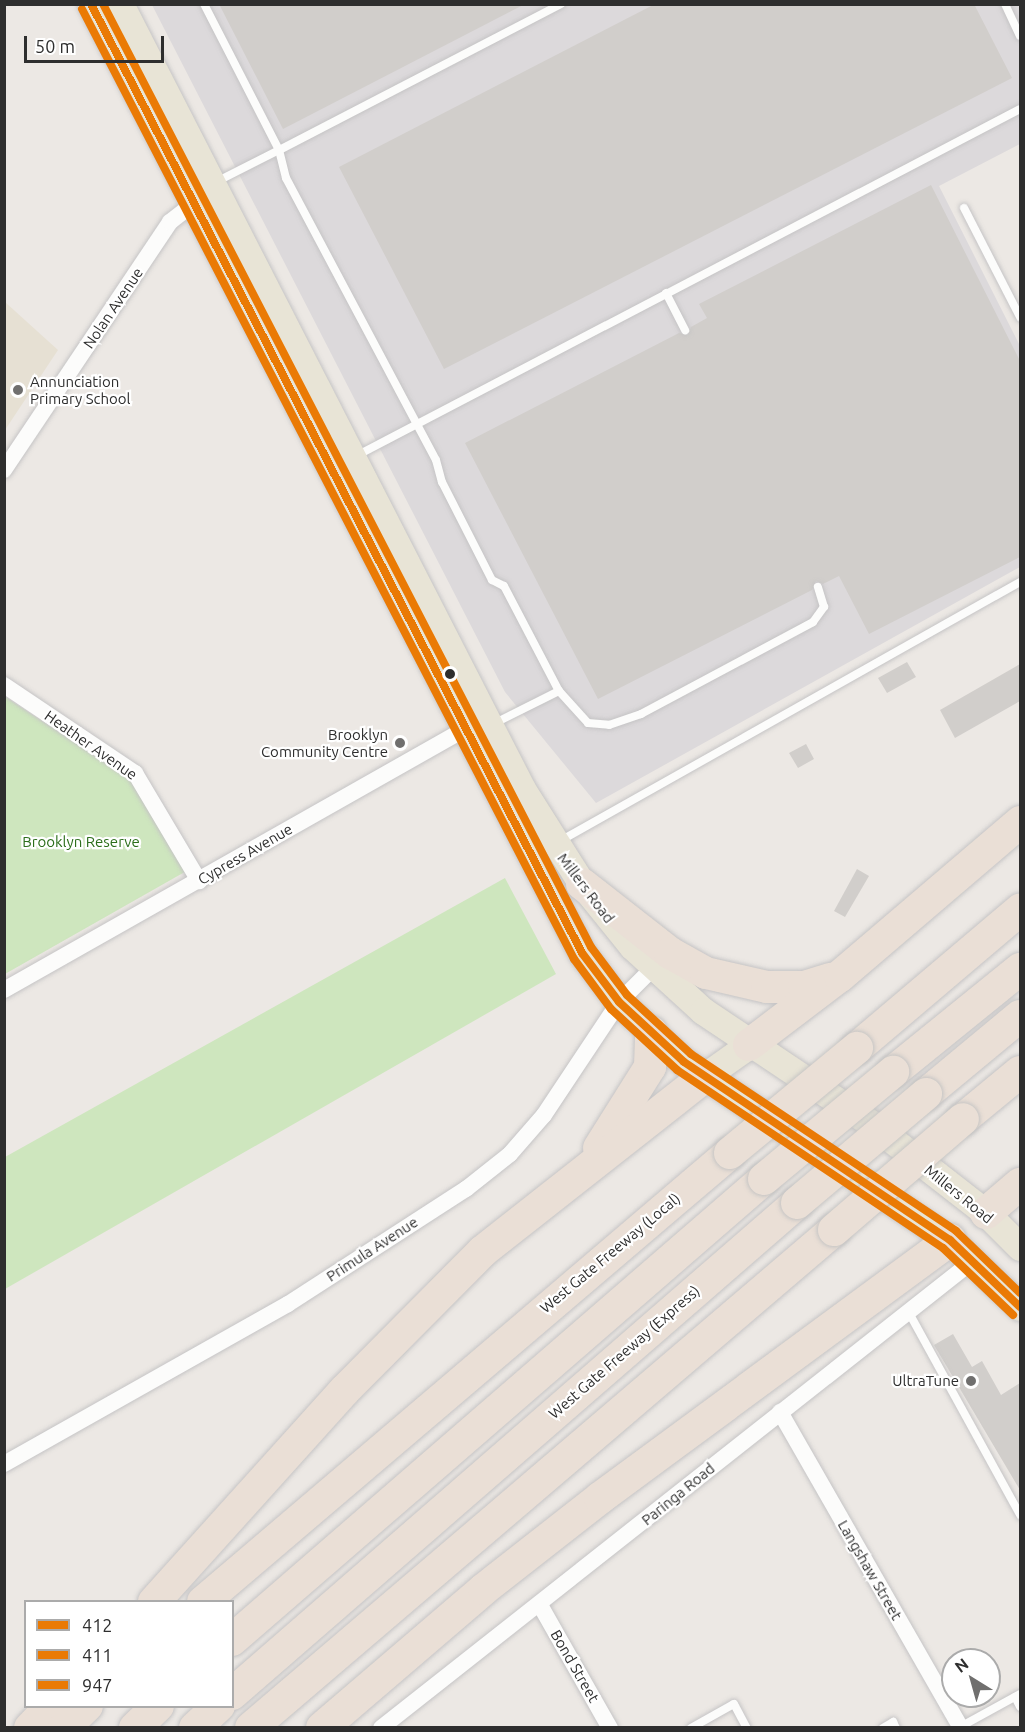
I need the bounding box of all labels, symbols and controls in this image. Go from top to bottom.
scale bar [27,24,166,62]
text: 50 m [35,36,75,56]
street label: Nolan Avenue [79,264,147,352]
place label: Annunciation Primary School [30,372,131,407]
marker: Annunciation Primary School [11,383,25,397]
unlabelled marker [444,668,456,680]
street label: Heather Avenue [41,706,141,784]
place label: Brooklyn Community Centre [261,725,388,760]
marker: Brooklyn Community Centre [393,736,407,750]
street label: Cypress Avenue [195,820,295,888]
park label: Brooklyn Reserve [22,833,140,851]
street label: Millers Road [554,849,618,927]
street label: Millers Road [921,1161,997,1227]
street label: West Gate Freeway (Local) [536,1189,684,1317]
street label: Primula Avenue [323,1213,421,1285]
street label: West Gate Freeway (Express) [545,1282,703,1422]
place label: UltraTune [892,1372,959,1390]
marker: UltraTune [964,1374,978,1388]
street label: Paringa Road [638,1459,718,1529]
street label: Langshaw Street [834,1517,906,1623]
legend [24,1600,234,1708]
text: 412 [82,1615,112,1635]
street label: Bond Street [547,1626,603,1706]
text: 411 [82,1645,112,1665]
north arrow [941,1648,1001,1708]
text: N [951,1654,972,1676]
text: 947 [82,1675,112,1695]

